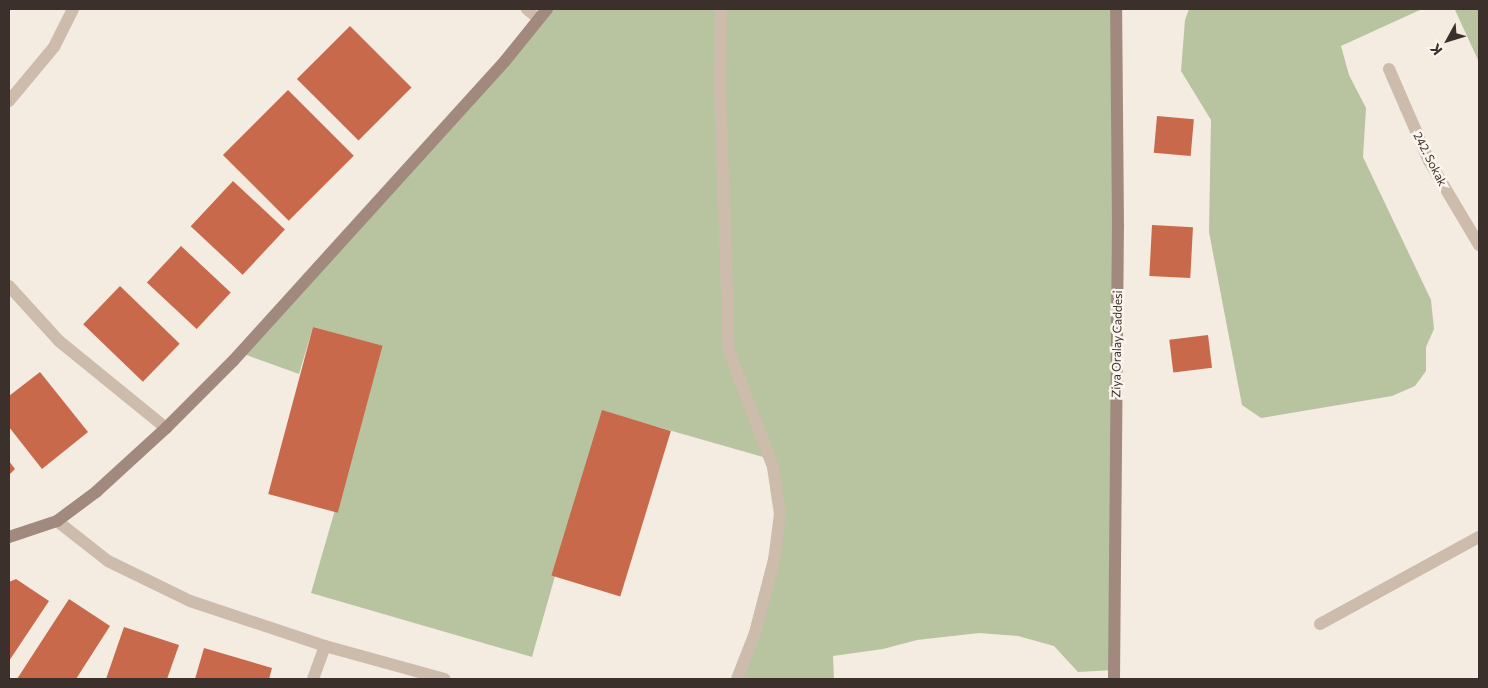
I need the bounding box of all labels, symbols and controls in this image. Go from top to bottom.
north arrow [1423,15,1473,65]
text: K [1426,41,1446,59]
street label: 242. Sokak [1410,130,1450,188]
street label: Ziya Oralay Caddesi [1109,290,1125,398]

